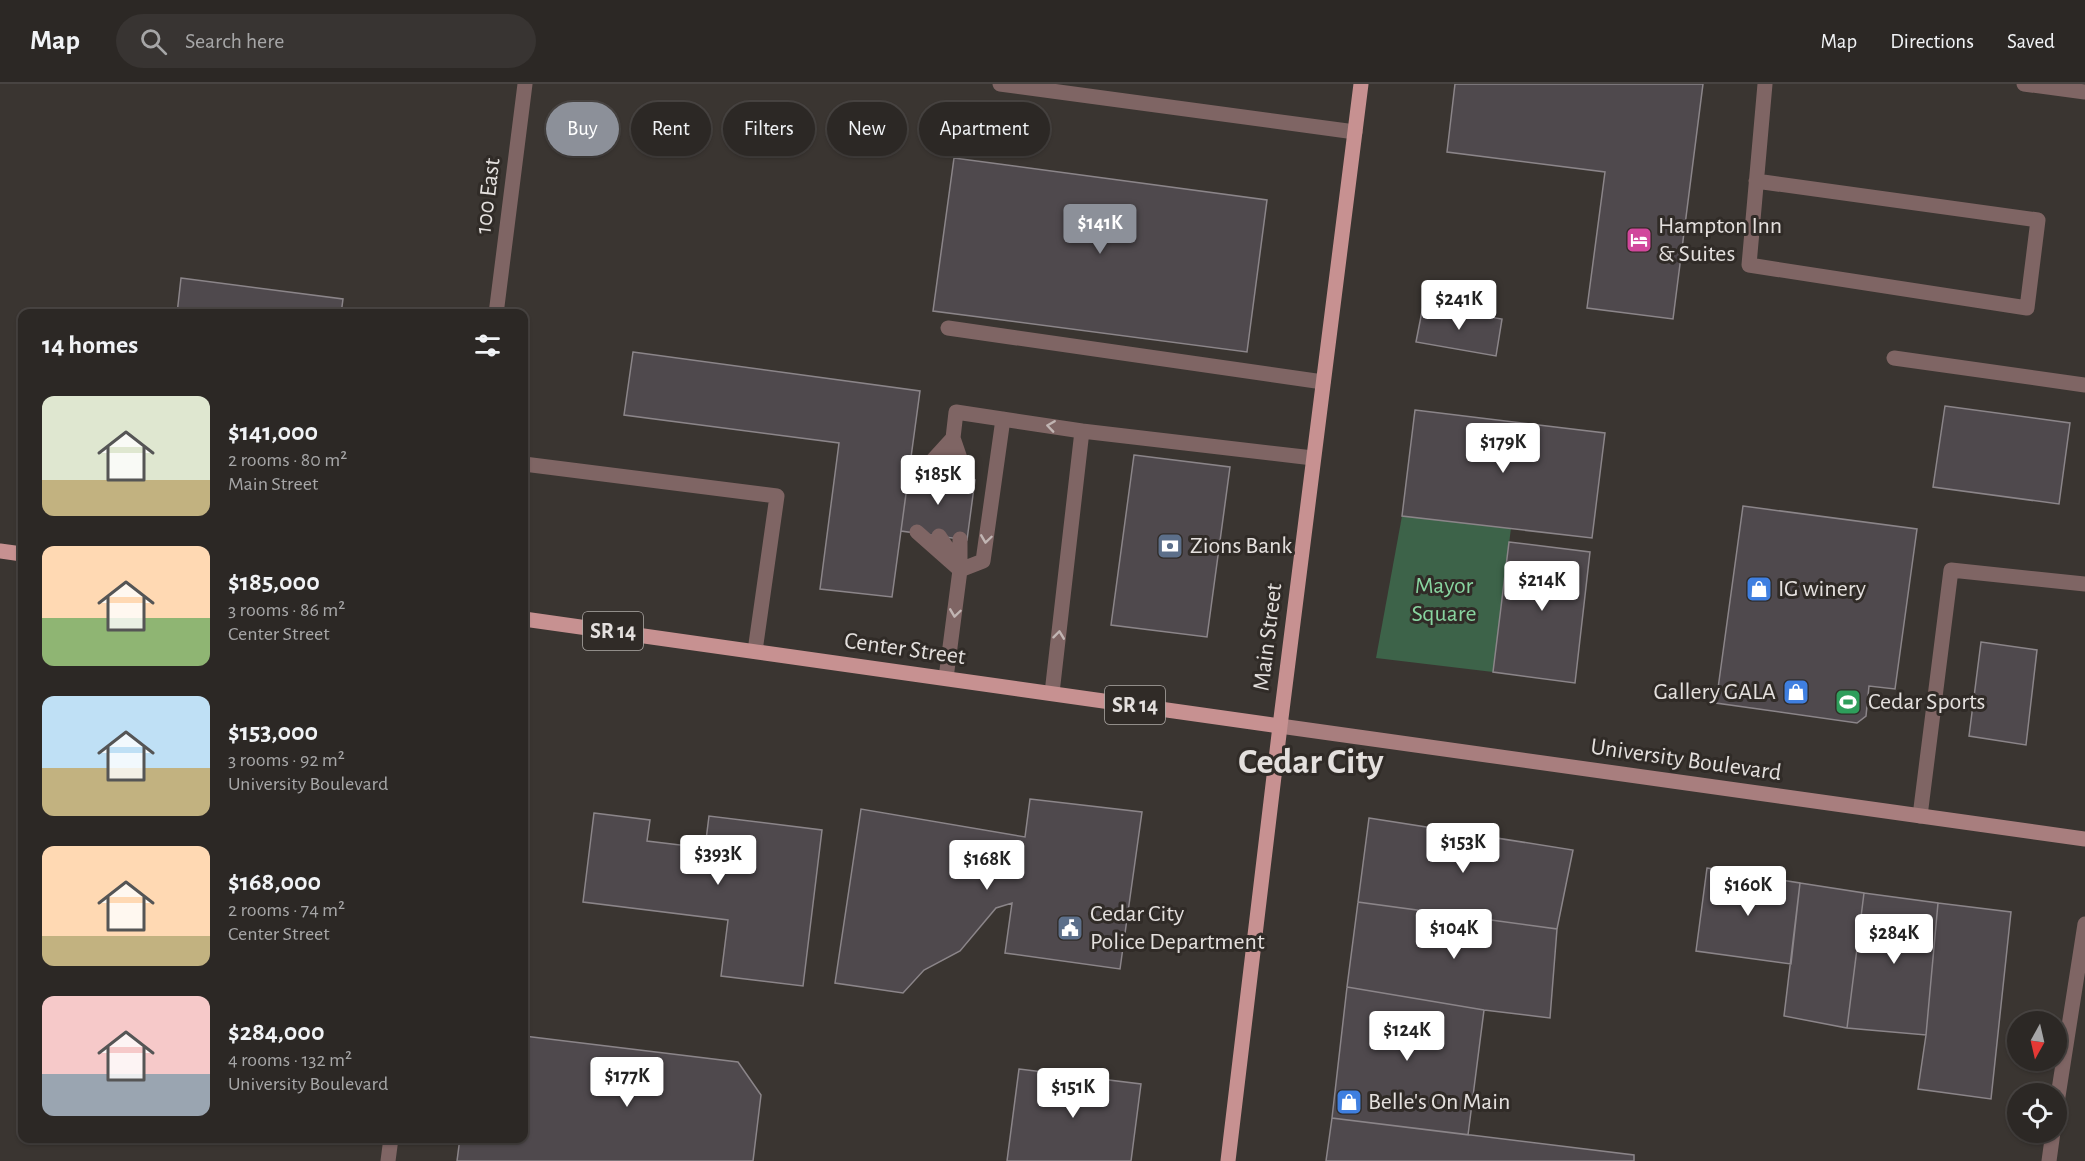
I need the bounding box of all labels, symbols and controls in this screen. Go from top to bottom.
search box [116,14,536,68]
icon: search [137,25,170,58]
text: Map [30,27,80,55]
text: Search here [185,30,284,52]
text: Map [1821,31,1857,52]
text: Directions [1890,31,1974,52]
text: Saved [2007,31,2055,52]
chip: Buy [546,102,619,156]
chip: Rent [631,102,711,156]
chip: Filters [723,102,815,156]
chip: New [827,102,907,156]
chip: Apartment [919,102,1050,156]
street label: 100 East [471,156,505,235]
pin: $141K [1058,204,1142,255]
text: $141K [1077,213,1123,233]
place label: Hampton Inn & Suites [1658,214,1782,266]
hotel icon: Hampton Inn & Suites [1624,225,1654,255]
pin: $241K [1417,280,1501,331]
text: $241K [1435,289,1483,309]
icon: filters [471,329,504,362]
text: 14 homes [42,332,138,358]
text: $141,000 [228,419,318,445]
icon: home [90,420,162,492]
one-way arrow [1047,420,1056,432]
pin: $179K [1461,423,1545,474]
text: $179K [1480,432,1526,452]
text: 2 rooms · 80 m² [228,450,347,470]
pin: $185K [896,455,980,506]
text: $185K [915,464,961,484]
text: Main Street [228,474,318,494]
bank icon: Zions Bank [1155,531,1185,561]
one-way arrow [980,534,992,544]
place label: Zions Bank [1190,534,1292,558]
pin: $214K [1500,561,1584,612]
text: $185,000 [228,569,320,595]
icon: home [90,570,162,642]
text: $214K [1518,570,1566,590]
park label: Mayor Square [1412,574,1476,626]
shop icon: IG winery [1744,574,1774,604]
place label: IG winery [1778,577,1866,601]
street label: Main Street [1249,581,1287,692]
text: 3 rooms · 86 m² [228,600,345,620]
one-way arrow [949,608,961,617]
road number: SR 14 [583,612,643,650]
text: Center Street [228,624,330,644]
street label: Center Street [843,629,967,669]
one-way arrow [1052,630,1064,639]
shop icon: Gallery GALA [1781,677,1811,707]
place label: Gallery GALA [1653,680,1776,704]
road number: SR 14 [1105,686,1165,724]
sports icon: Cedar Sports [1833,687,1863,717]
place label: Cedar Sports [1868,690,1985,714]
text: $153,000 [228,719,318,745]
icon: home [90,720,162,792]
street label: University Boulevard [1589,735,1783,785]
district label: Cedar City [1238,744,1385,780]
text: 3 rooms · 92 m² [228,750,345,770]
text: University Boulevard [228,774,388,794]
pin: $153K [1421,823,1505,874]
text: $153K [1440,832,1486,852]
pin: $393K [676,835,760,886]
pin: $168K [945,840,1029,891]
text: $393K [694,844,742,864]
text: $168K [963,849,1011,869]
pin: $160K [1706,866,1790,917]
text: $168,000 [228,869,321,895]
icon: home [90,870,162,942]
text: $160K [1724,875,1772,895]
text: 2 rooms · 74 m² [228,900,345,920]
place label: Cedar City Police Department [1090,902,1265,954]
pin: $104K [1412,909,1496,960]
public building icon: Cedar City Police Department [1055,913,1085,943]
pin: $284K [1852,914,1936,965]
text: $104K [1430,918,1478,938]
text: $284K [1869,923,1919,943]
text: Center Street [228,924,330,944]
pin: $124K [1365,1011,1449,1062]
north arrow [2007,1011,2067,1071]
map controls [2007,1011,2067,1143]
text: $284,000 [228,1019,324,1045]
icon: home [90,1020,162,1092]
text: $124K [1383,1020,1431,1040]
text: 4 rooms · 132 m² [228,1050,352,1070]
pin: $177K [585,1057,669,1108]
text: $177K [604,1066,650,1086]
pin: $151K [1031,1068,1115,1119]
text: University Boulevard [228,1074,388,1094]
text: $151K [1051,1077,1095,1097]
button: locate [2007,1083,2067,1143]
shop icon: Belle's On Main [1334,1087,1364,1117]
place label: Belle's On Main [1368,1090,1510,1114]

